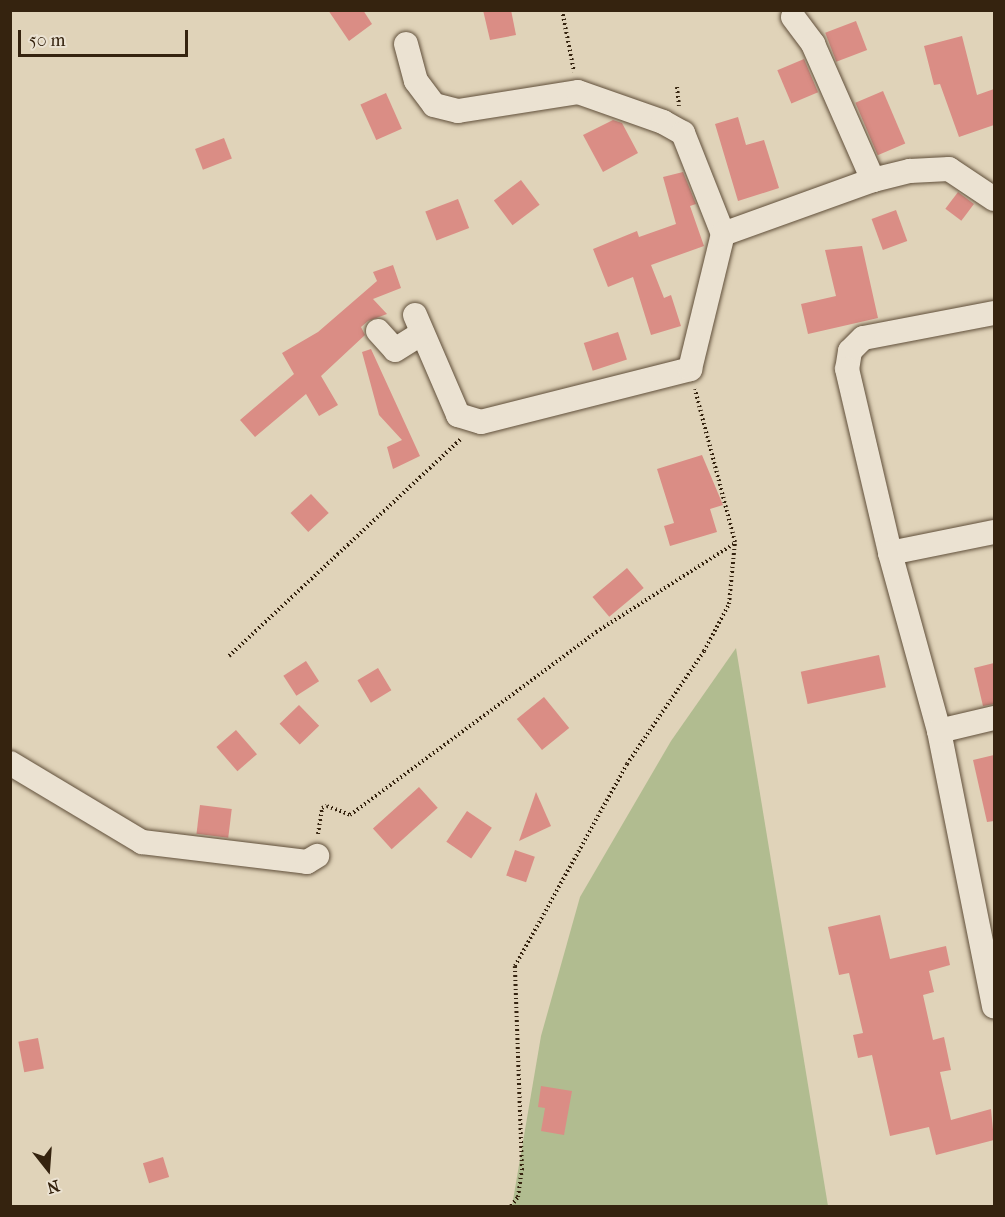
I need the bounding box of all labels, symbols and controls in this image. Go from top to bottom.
scale bar [21,18,190,56]
text: 50 m [29,30,65,51]
north arrow [18,1139,78,1199]
text: N [45,1176,62,1198]

